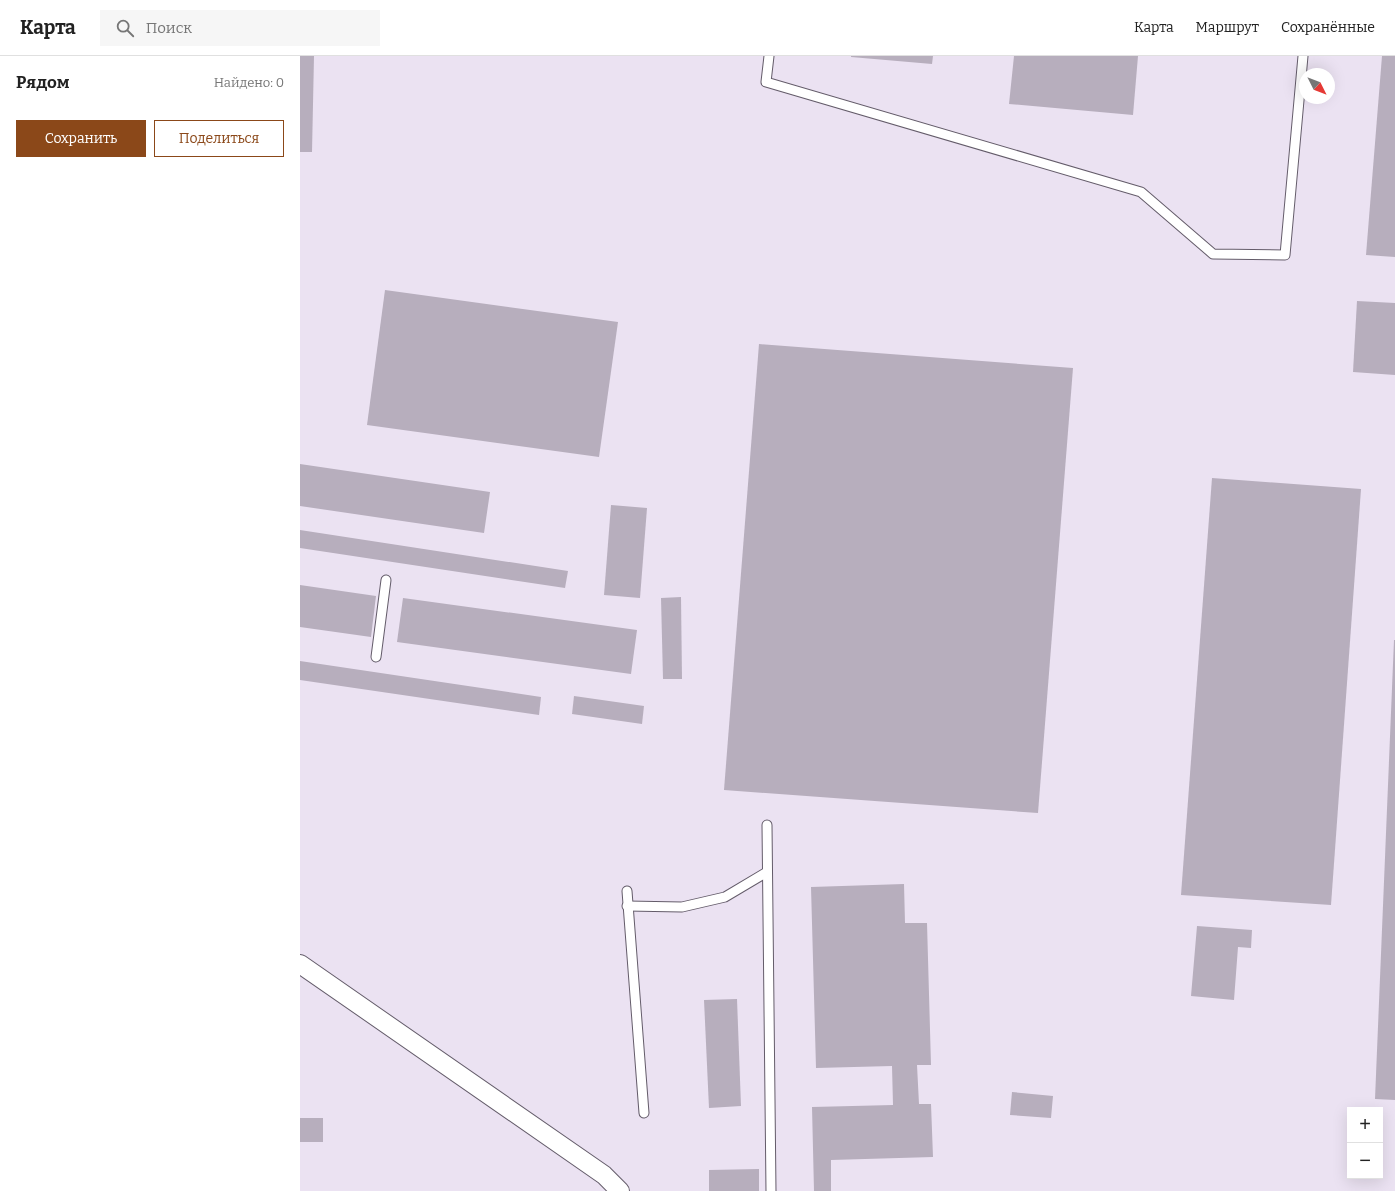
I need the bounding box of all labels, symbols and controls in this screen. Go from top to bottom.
search box [100,10,380,46]
text: Карта [20,16,76,39]
icon: search [114,17,136,39]
text: Поиск [146,19,192,37]
text: Карта [1134,19,1174,36]
text: Маршрут [1196,19,1259,36]
text: Сохранённые [1281,19,1375,36]
north arrow [1299,68,1335,104]
text: Рядом [16,72,69,93]
text: Найдено: 0 [214,75,284,90]
button: Сохранить [16,120,146,157]
button: Поделиться [154,120,284,157]
map controls [1347,1107,1383,1179]
button: + [1347,1107,1383,1143]
button: − [1347,1143,1383,1179]

